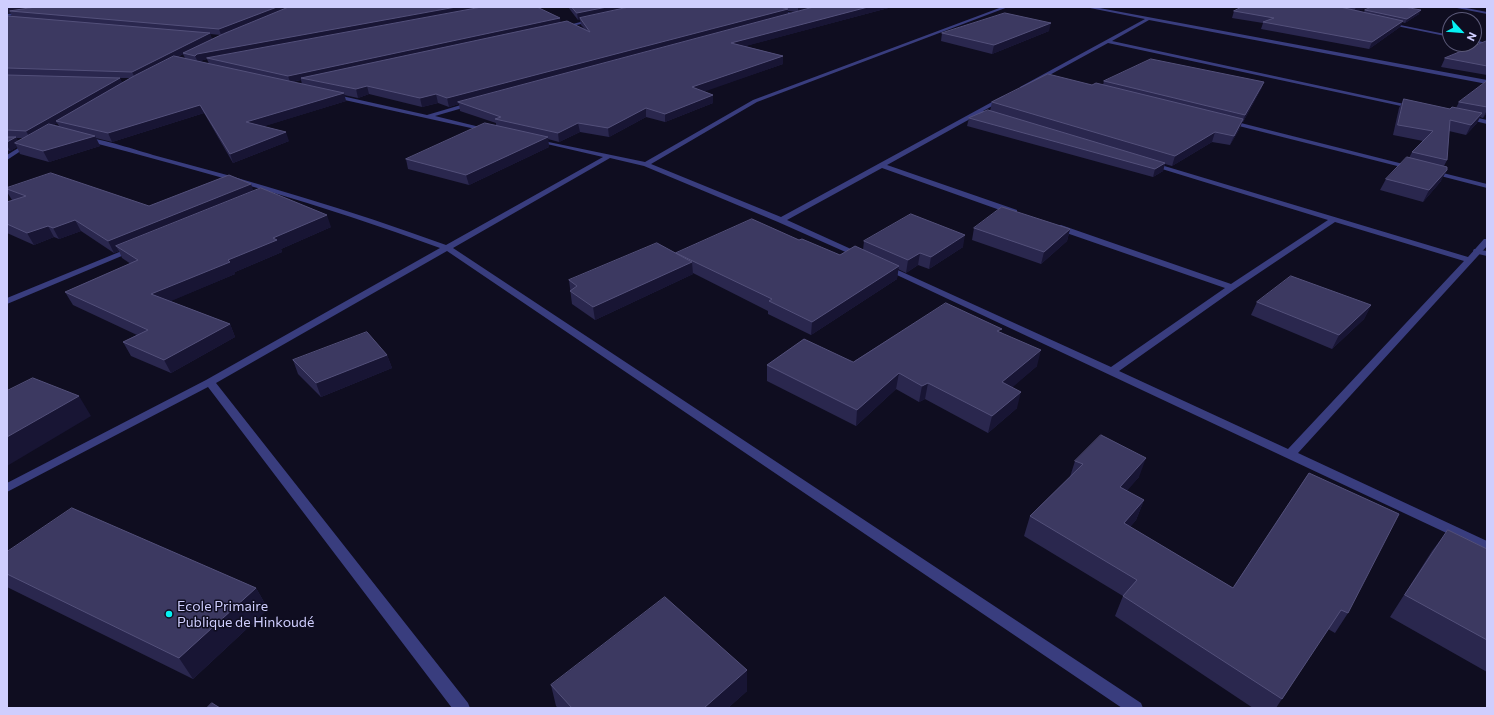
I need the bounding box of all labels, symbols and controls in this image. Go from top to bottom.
north arrow [1442,12,1482,52]
text: N [1465,30,1480,44]
place label: Ecole Primaire Publique de Hinkoudé [177,598,314,630]
marker: Ecole Primaire Publique de Hinkoudé [164,609,174,619]

